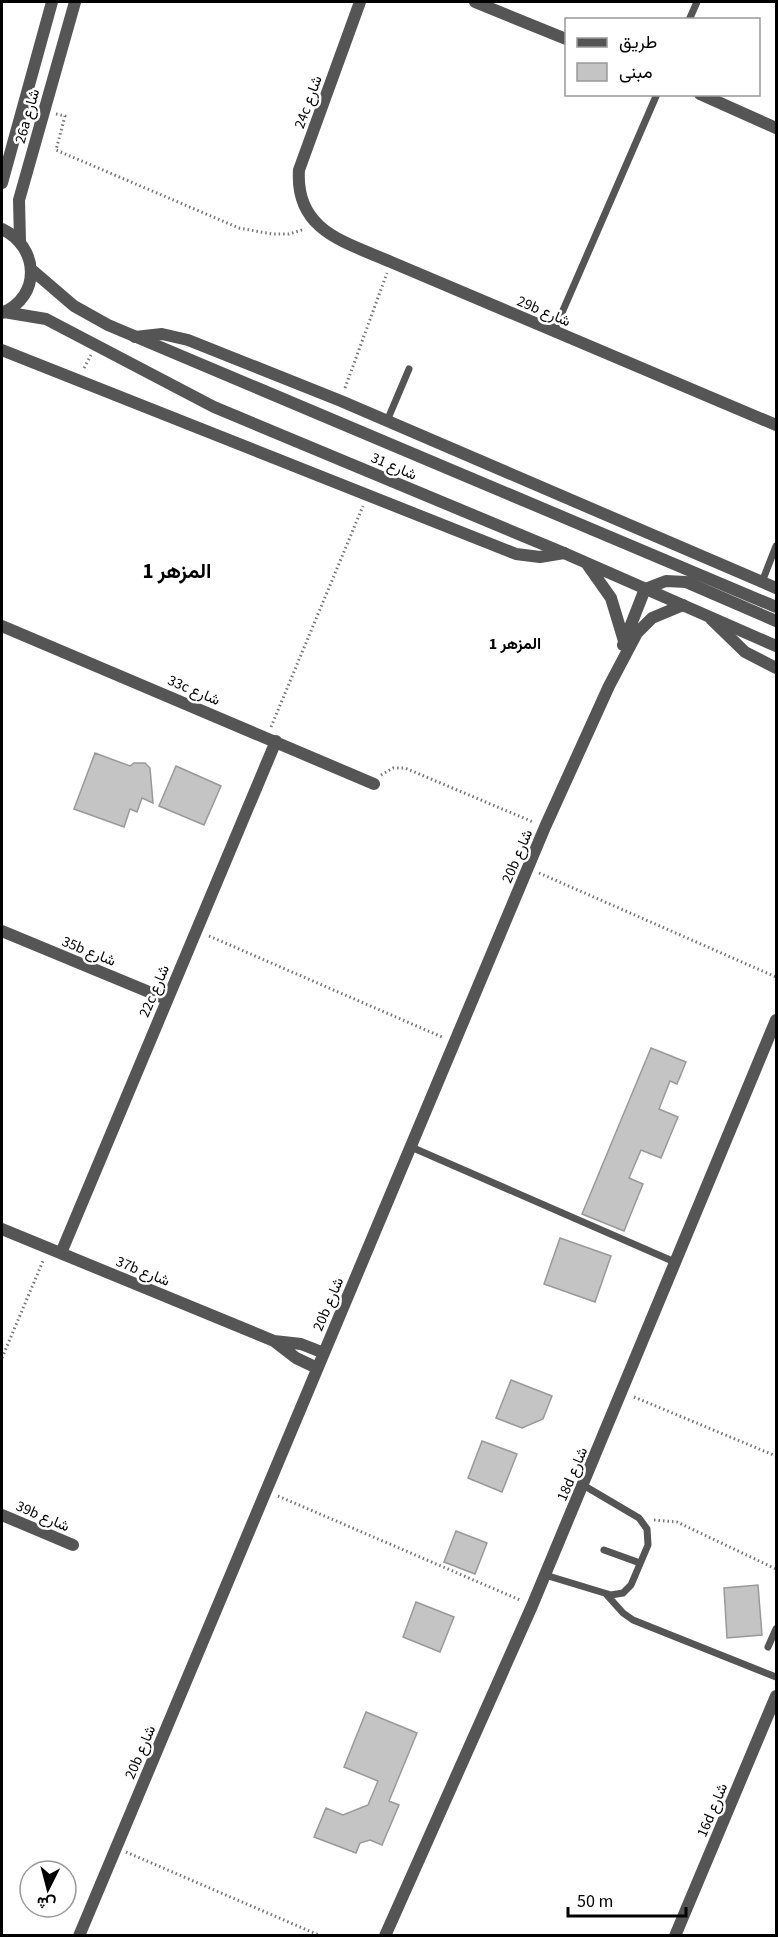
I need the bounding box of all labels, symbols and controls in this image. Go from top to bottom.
legend [565,18,760,96]
text: طريق [619,30,657,55]
text: مبنى [619,60,653,85]
street label: 24c شارع [289,73,328,132]
street label: 26a شارع [10,86,45,146]
street label: 29b شارع [514,291,574,332]
street label: شارع 31 [368,447,420,486]
district label: المزهر 1 [143,556,211,586]
district label: المزهر 1 [489,633,541,655]
street label: 33c شارع [164,670,223,711]
street label: 20b شارع [497,826,538,886]
street label: 35b شارع [59,931,119,972]
street label: 22c شارع [134,962,175,1021]
street label: 37b شارع [113,1251,173,1292]
street label: 20b شارع [308,1274,349,1334]
street label: 18d شارع [552,1444,593,1504]
street label: 39b شارع [13,1496,73,1537]
street label: 20b شارع [120,1722,161,1782]
street label: 16d شارع [692,1780,733,1840]
north arrow [18,1859,78,1919]
scale bar [568,1880,686,1918]
text: 50 m [577,1889,613,1914]
text: ش [36,1891,57,1915]

